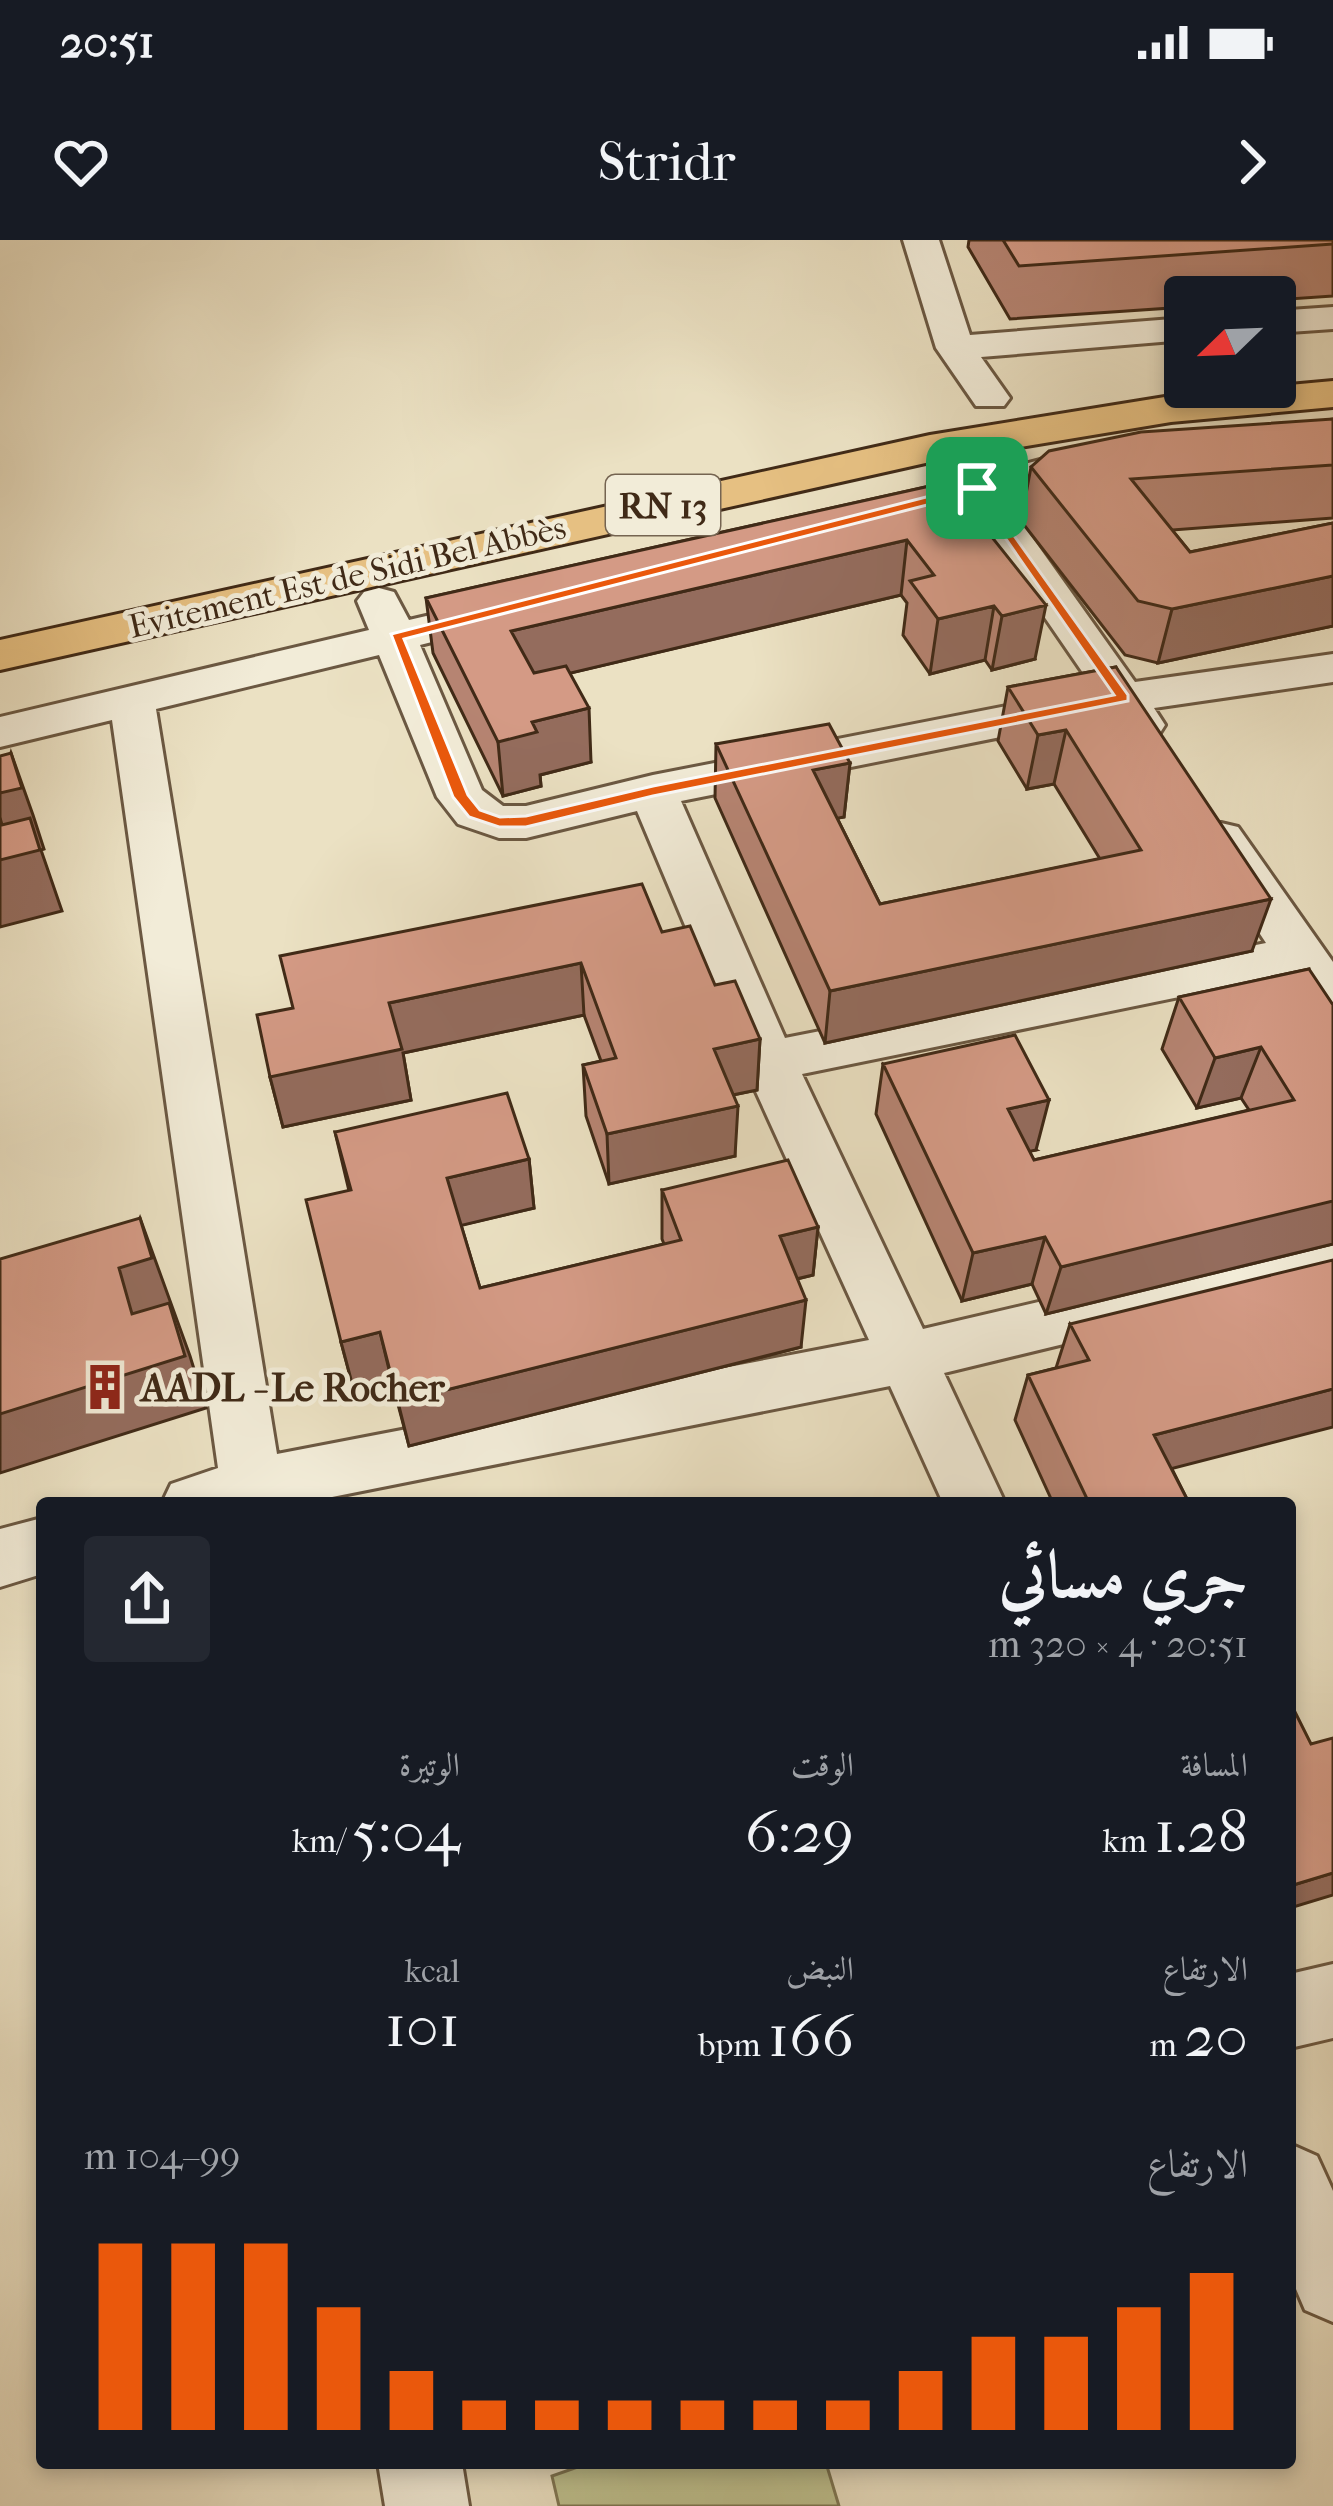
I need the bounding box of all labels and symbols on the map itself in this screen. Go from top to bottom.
north arrow [1164,276,1296,408]
pin [926,437,1028,539]
road number: RN 13 [606,475,720,535]
street label: Evitement Est de Sidi Bel Abbès [125,508,570,647]
building icon: AADL - Le Rocher [80,1362,130,1412]
place label: AADL - Le Rocher [139,1365,446,1411]

